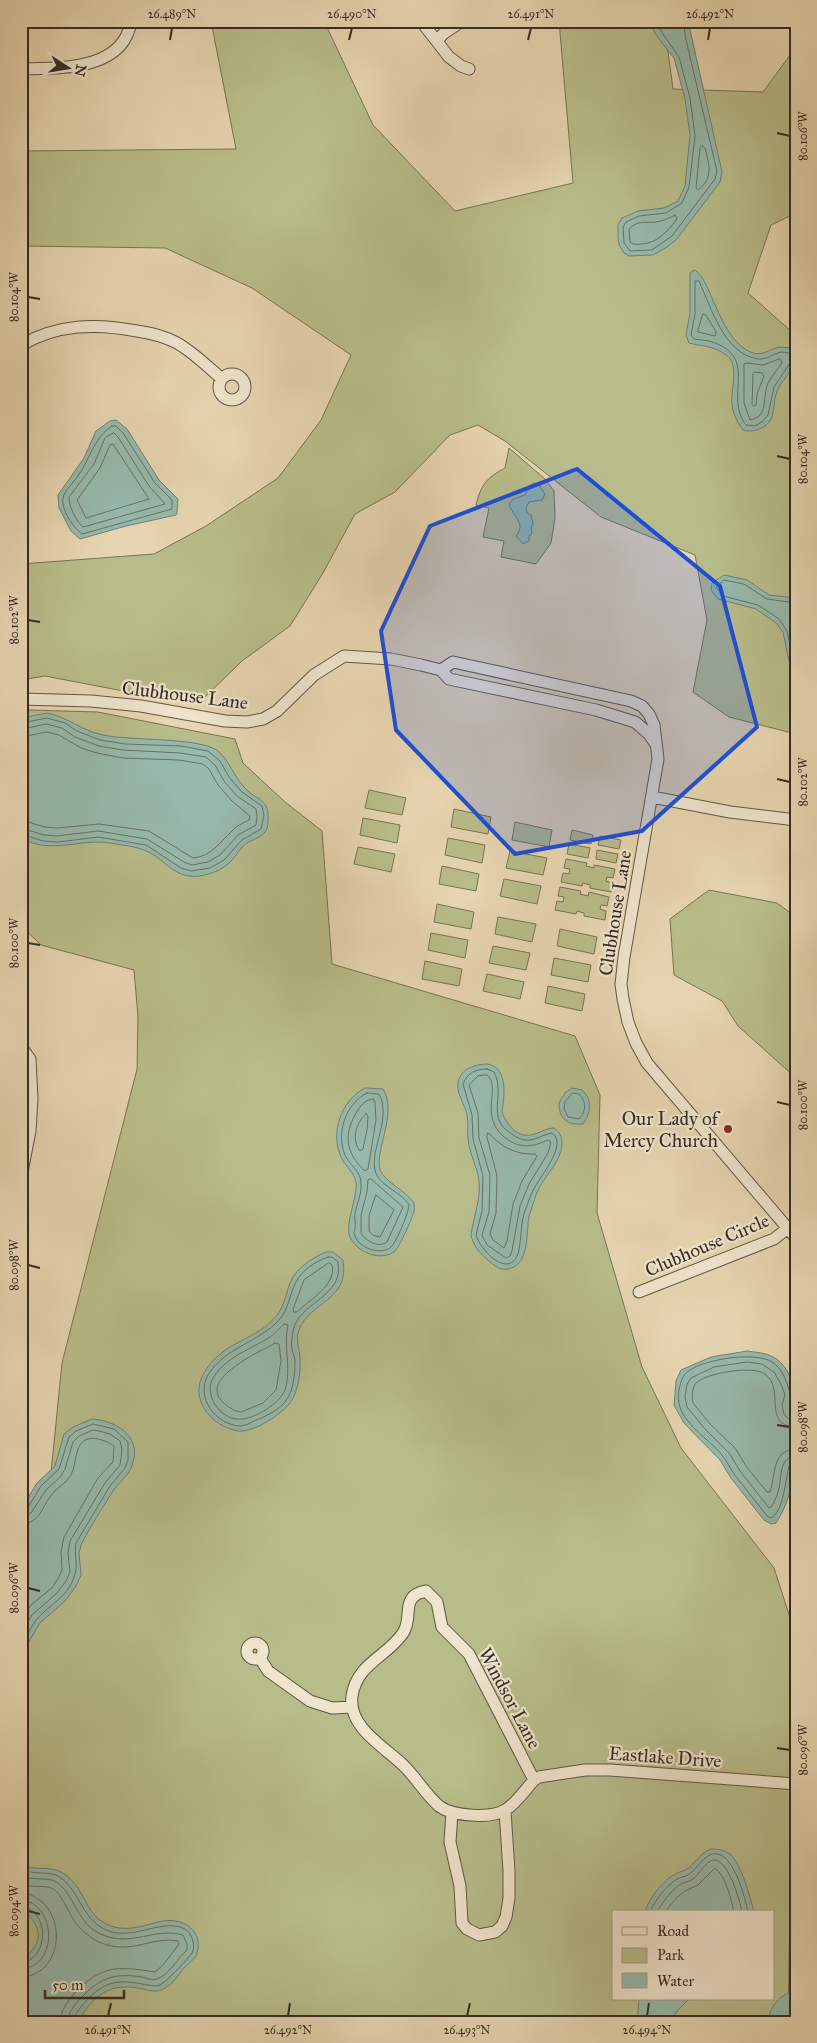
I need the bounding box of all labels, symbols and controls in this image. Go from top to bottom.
text: 26.489°N [148,7,196,21]
text: 26.490°N [327,7,377,21]
text: 26.491°N [508,7,554,21]
text: 26.492°N [686,7,734,21]
north arrow [42,42,92,92]
text: N [71,63,90,78]
text: 80.106°W [796,111,810,161]
text: 80.104°W [7,271,21,322]
text: 80.104°W [796,433,810,484]
text: 80.102°W [7,595,21,645]
street label: Clubhouse Lane [121,676,249,714]
text: 80.102°W [796,757,810,807]
street label: Clubhouse Lane [594,849,636,977]
text: 80.100°W [7,917,21,968]
text: 80.100°W [796,1079,810,1130]
place label: Our Lady of Mercy Church [603,1107,721,1152]
marker: Our Lady of Mercy Church [722,1123,734,1135]
street label: Clubhouse Circle [641,1208,773,1282]
text: 80.098°W [7,1239,21,1291]
text: 80.098°W [796,1401,810,1453]
text: 80.096°W [7,1562,21,1614]
street label: Windsor Lane [474,1644,546,1753]
text: 80.096°W [796,1724,810,1776]
street label: Eastlake Drive [608,1742,722,1772]
text: 80.094°W [7,1885,21,1937]
legend [612,1910,774,2000]
text: Road [657,1922,689,1940]
text: Park [657,1946,684,1964]
scale bar [45,1968,124,2000]
text: Water [657,1972,694,1990]
text: 50 m [52,1976,84,1994]
text: 26.491°N [85,2023,131,2037]
text: 26.492°N [264,2023,312,2037]
text: 26.493°N [443,2023,491,2037]
text: 26.494°N [622,2023,672,2037]

